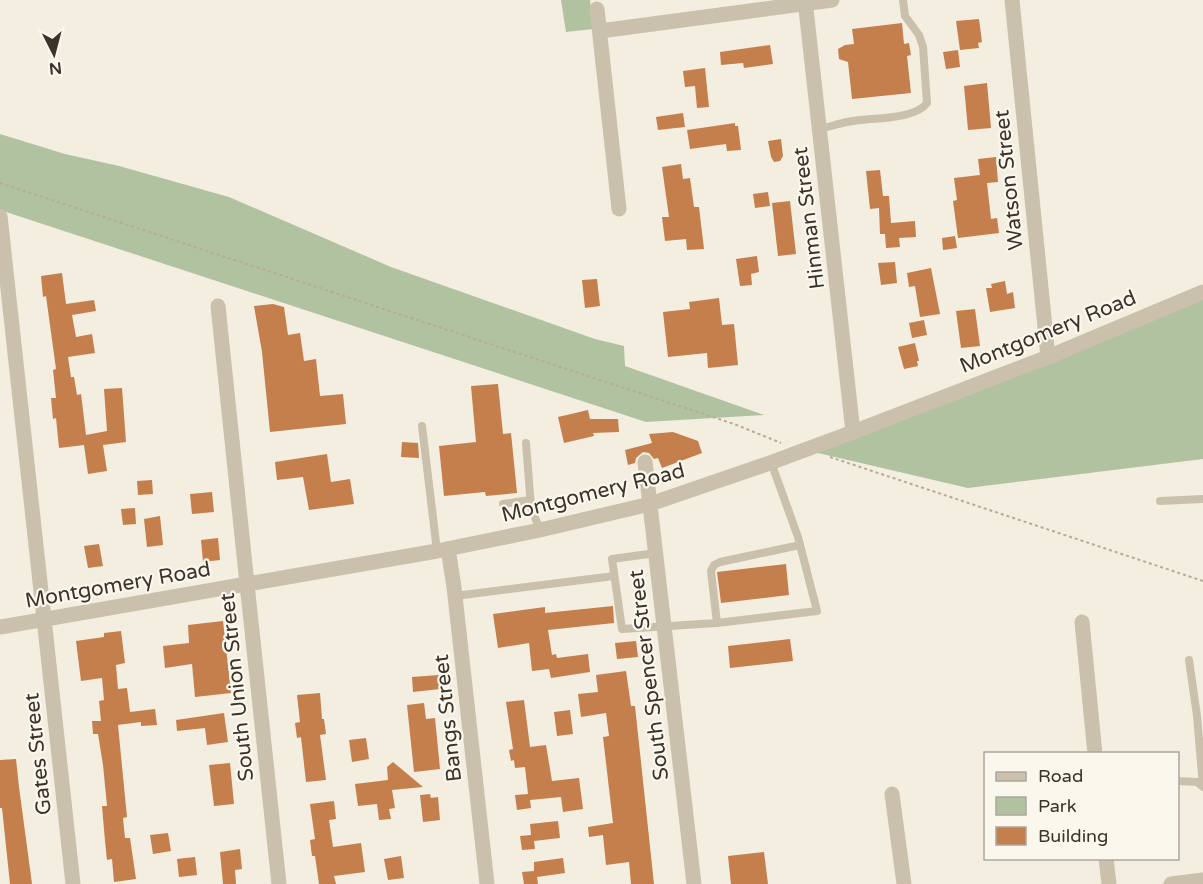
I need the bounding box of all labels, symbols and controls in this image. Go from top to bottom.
north arrow [24,24,84,84]
text: N [48,57,63,79]
street label: Watson Street [989,109,1029,251]
street label: Hinman Street [788,146,830,290]
street label: Montgomery Road [956,285,1140,379]
street label: Montgomery Road [499,458,687,528]
street label: Montgomery Road [23,556,213,614]
street label: South Spencer Street [624,568,674,782]
street label: South Union Street [215,592,259,782]
street label: Bangs Street [429,653,467,783]
street label: Gates Street [19,692,57,816]
legend [984,752,1179,860]
text: Road [1038,765,1083,787]
text: Park [1038,795,1077,817]
text: Building [1038,825,1108,847]

